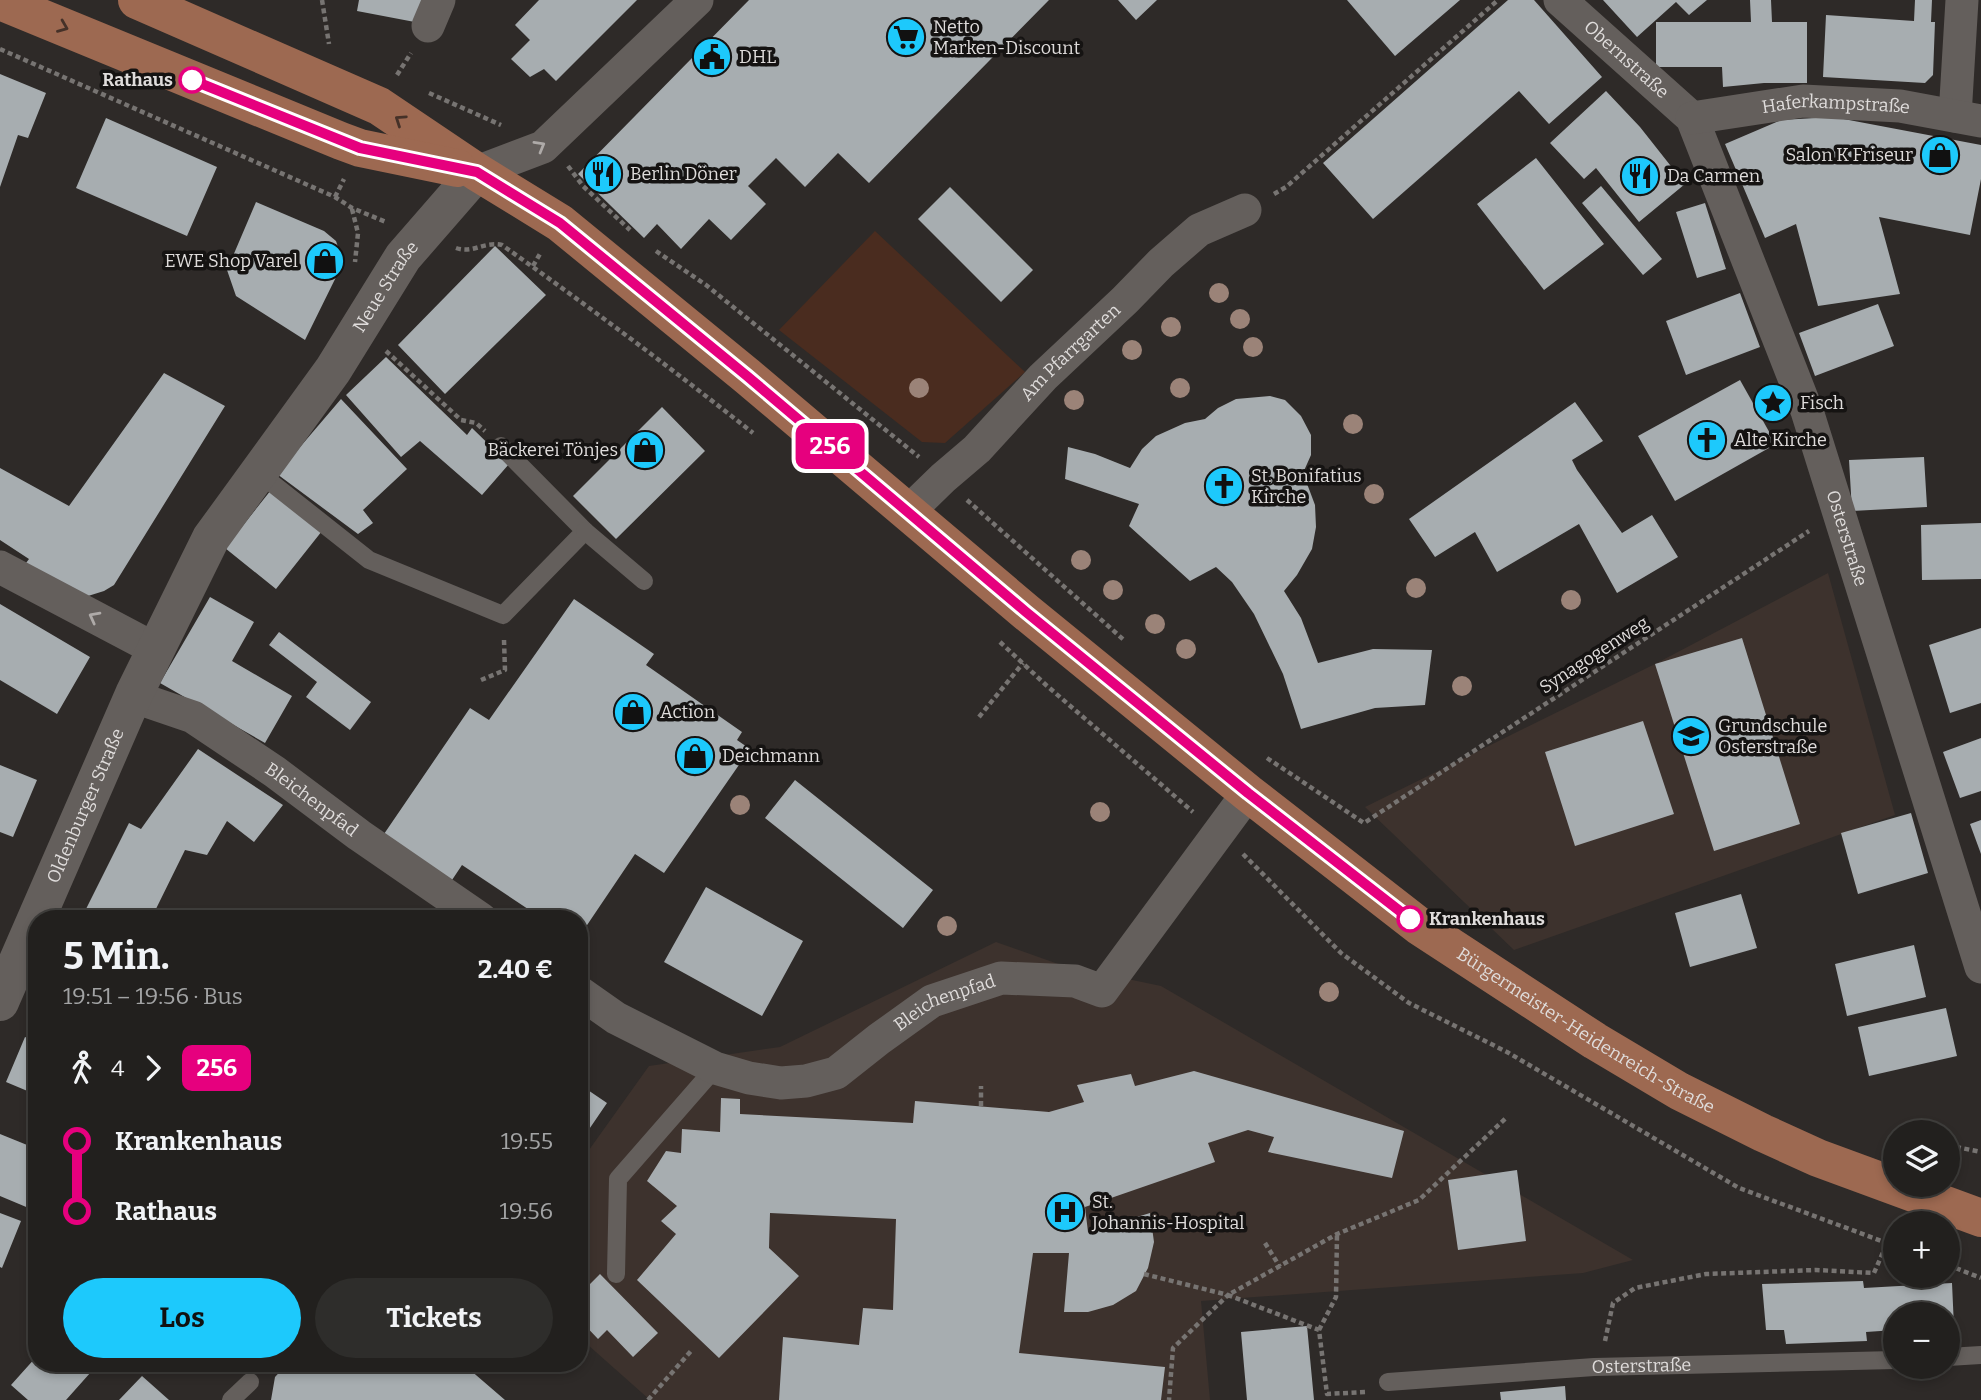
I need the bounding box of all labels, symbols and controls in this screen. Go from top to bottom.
supermarket icon: Netto Marken-Discount [885,16,927,58]
place label: Netto Marken-Discount [933,16,1081,59]
street label: Obernstraße [1579,16,1673,103]
one-way arrow [56,19,69,33]
public building icon: DHL [691,36,733,78]
place label: DHL [739,46,776,68]
marker: Rathaus [179,67,205,93]
place label: Rathaus [102,69,173,91]
street label: Haferkampstraße [1760,90,1912,119]
one-way arrow [395,116,408,128]
shop icon: Salon K Friseur [1919,134,1961,176]
one-way arrow [532,141,545,155]
place label: Salon K Friseur [1785,144,1913,166]
restaurant icon: Berlin Döner [582,153,624,195]
restaurant icon: Da Carmen [1619,155,1661,197]
place label: Berlin Döner [630,163,737,185]
place label: Da Carmen [1667,165,1761,187]
street label: Neue Straße [348,236,423,336]
shop icon: EWE Shop Varel [304,240,346,282]
place label: EWE Shop Varel [165,250,298,272]
street label: Am Pfarrgarten [1016,299,1125,405]
place icon: Fisch [1752,382,1794,424]
place label: Fisch [1800,392,1844,414]
church icon: Alte Kirche [1686,419,1728,461]
line badge: 256 [790,423,870,469]
shop icon: Bäckerei Tönjes [624,429,666,471]
place label: Alte Kirche [1734,429,1827,451]
text: 256 [810,432,850,460]
place label: Bäckerei Tönjes [488,439,618,461]
church icon: St. Bonifatius Kirche [1203,465,1245,507]
place label: St. Bonifatius Kirche [1251,465,1362,508]
street label: Osterstraße [1821,487,1872,589]
one-way arrow [89,612,102,626]
street label: Synagogenweg [1535,612,1653,698]
shop icon: Action [612,691,654,733]
place label: Action [660,701,716,723]
school or university icon: Grundschule Osterstraße [1670,715,1712,757]
place label: Grundschule Osterstraße [1718,715,1827,758]
street label: Oldenburger Straße [42,725,129,887]
shop icon: Deichmann [674,735,716,777]
place label: Deichmann [722,745,821,767]
street label: Bleichenpfad [261,758,363,842]
marker: Krankenhaus [1397,906,1423,932]
place label: Krankenhaus [1429,908,1545,930]
text: 5 Min. [63,933,170,979]
street label: Bürgermeister-Heidenreich-Straße [1453,943,1718,1118]
text: 2.40 € [478,954,553,985]
street label: Bleichenpfad [889,970,999,1036]
text: 19:51 – 19:56 · Bus [63,982,243,1010]
icon: walk [63,1049,101,1087]
icon: forward [134,1049,172,1087]
text: 4 [111,1054,124,1082]
text: 256 [196,1054,237,1082]
map controls [1883,1120,1960,1379]
button: layers [1883,1120,1960,1197]
text: Krankenhaus [115,1126,282,1157]
text: 19:55 [501,1127,553,1155]
hospital icon: St. Johannis-Hospital [1044,1191,1086,1233]
place label: St. Johannis-Hospital [1091,1191,1245,1234]
text: Rathaus [115,1196,217,1227]
text: 19:56 [500,1197,553,1225]
button: + [1883,1211,1960,1288]
button: Los [63,1278,301,1358]
button: Tickets [315,1278,553,1358]
button: − [1883,1302,1960,1379]
street label: Osterstraße [1591,1354,1691,1378]

